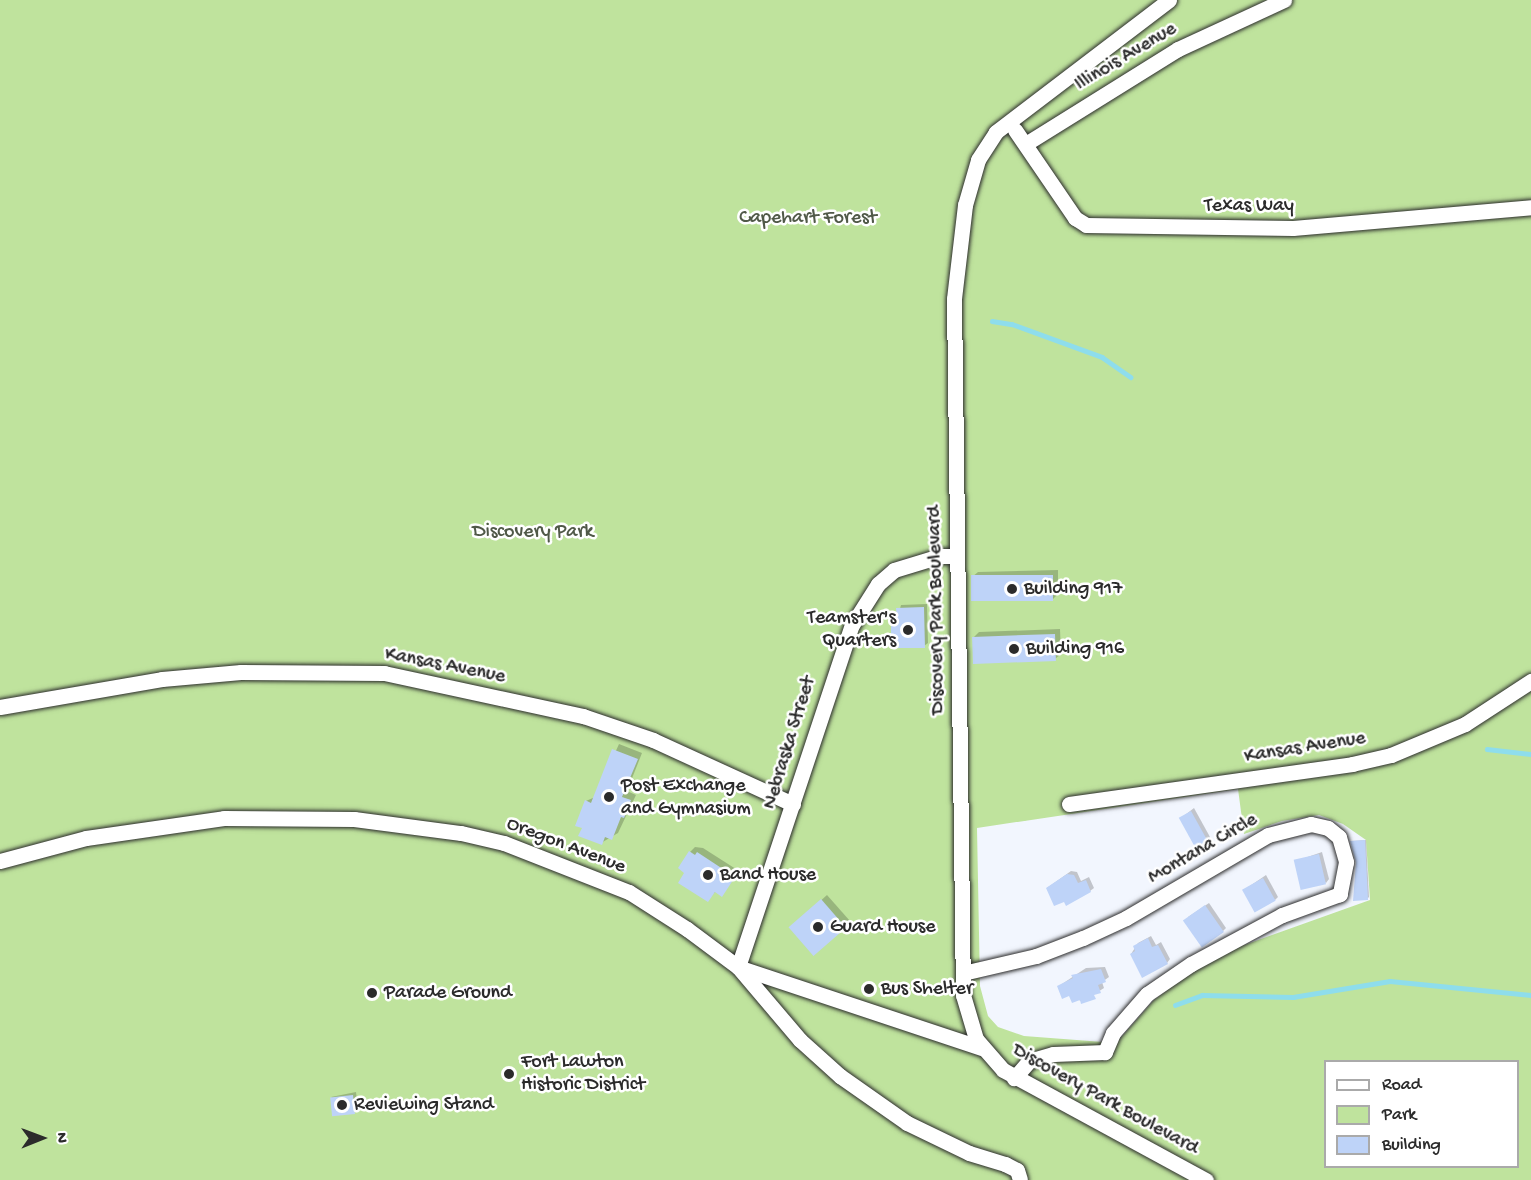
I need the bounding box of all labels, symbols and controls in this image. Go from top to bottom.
street label: Illinois Avenue [1071,17,1181,97]
street label: Texas Way [1204,194,1294,218]
park label: Capehart Forest [739,206,877,230]
street label: Discovery Park Boulevard [923,505,951,715]
park label: Discovery Park [473,520,593,544]
place label: Building 917 [1024,577,1123,601]
marker: Building 917 [1005,582,1019,596]
place label: Teamster's Quarters [807,606,896,653]
marker: Teamster's Quarters [901,623,915,637]
place label: Building 916 [1026,637,1124,661]
marker: Building 916 [1007,642,1021,656]
street label: Kansas Avenue [383,643,507,689]
street label: Nebraska Street [758,674,822,812]
street label: Kansas Avenue [1243,727,1367,769]
place label: Post Exchange and Gymnasium [621,774,751,821]
marker: Post Exchange and Gymnasium [602,790,616,804]
street label: Montana Circle [1144,808,1262,890]
street label: Oregon Avenue [503,812,629,880]
place label: Band House [720,863,816,887]
marker: Band House [701,868,715,882]
place label: Guard House [830,915,936,939]
marker: Guard House [811,920,825,934]
place label: Bus Shelter [881,977,973,1001]
place label: Parade Ground [384,981,512,1005]
marker: Bus Shelter [862,982,876,996]
marker: Parade Ground [365,986,379,1000]
street label: Discovery Park Boulevard [1008,1039,1202,1161]
place label: Fort Lawton Historic District [521,1050,645,1097]
legend [1324,1060,1519,1168]
marker: Fort Lawton Historic District [502,1067,516,1081]
text: Road [1382,1075,1421,1096]
place label: Reviewing Stand [354,1093,493,1117]
marker: Reviewing Stand [335,1098,349,1112]
text: Park [1382,1105,1416,1126]
north arrow [12,1108,72,1168]
text: N [51,1132,70,1143]
text: Building [1382,1135,1441,1156]

